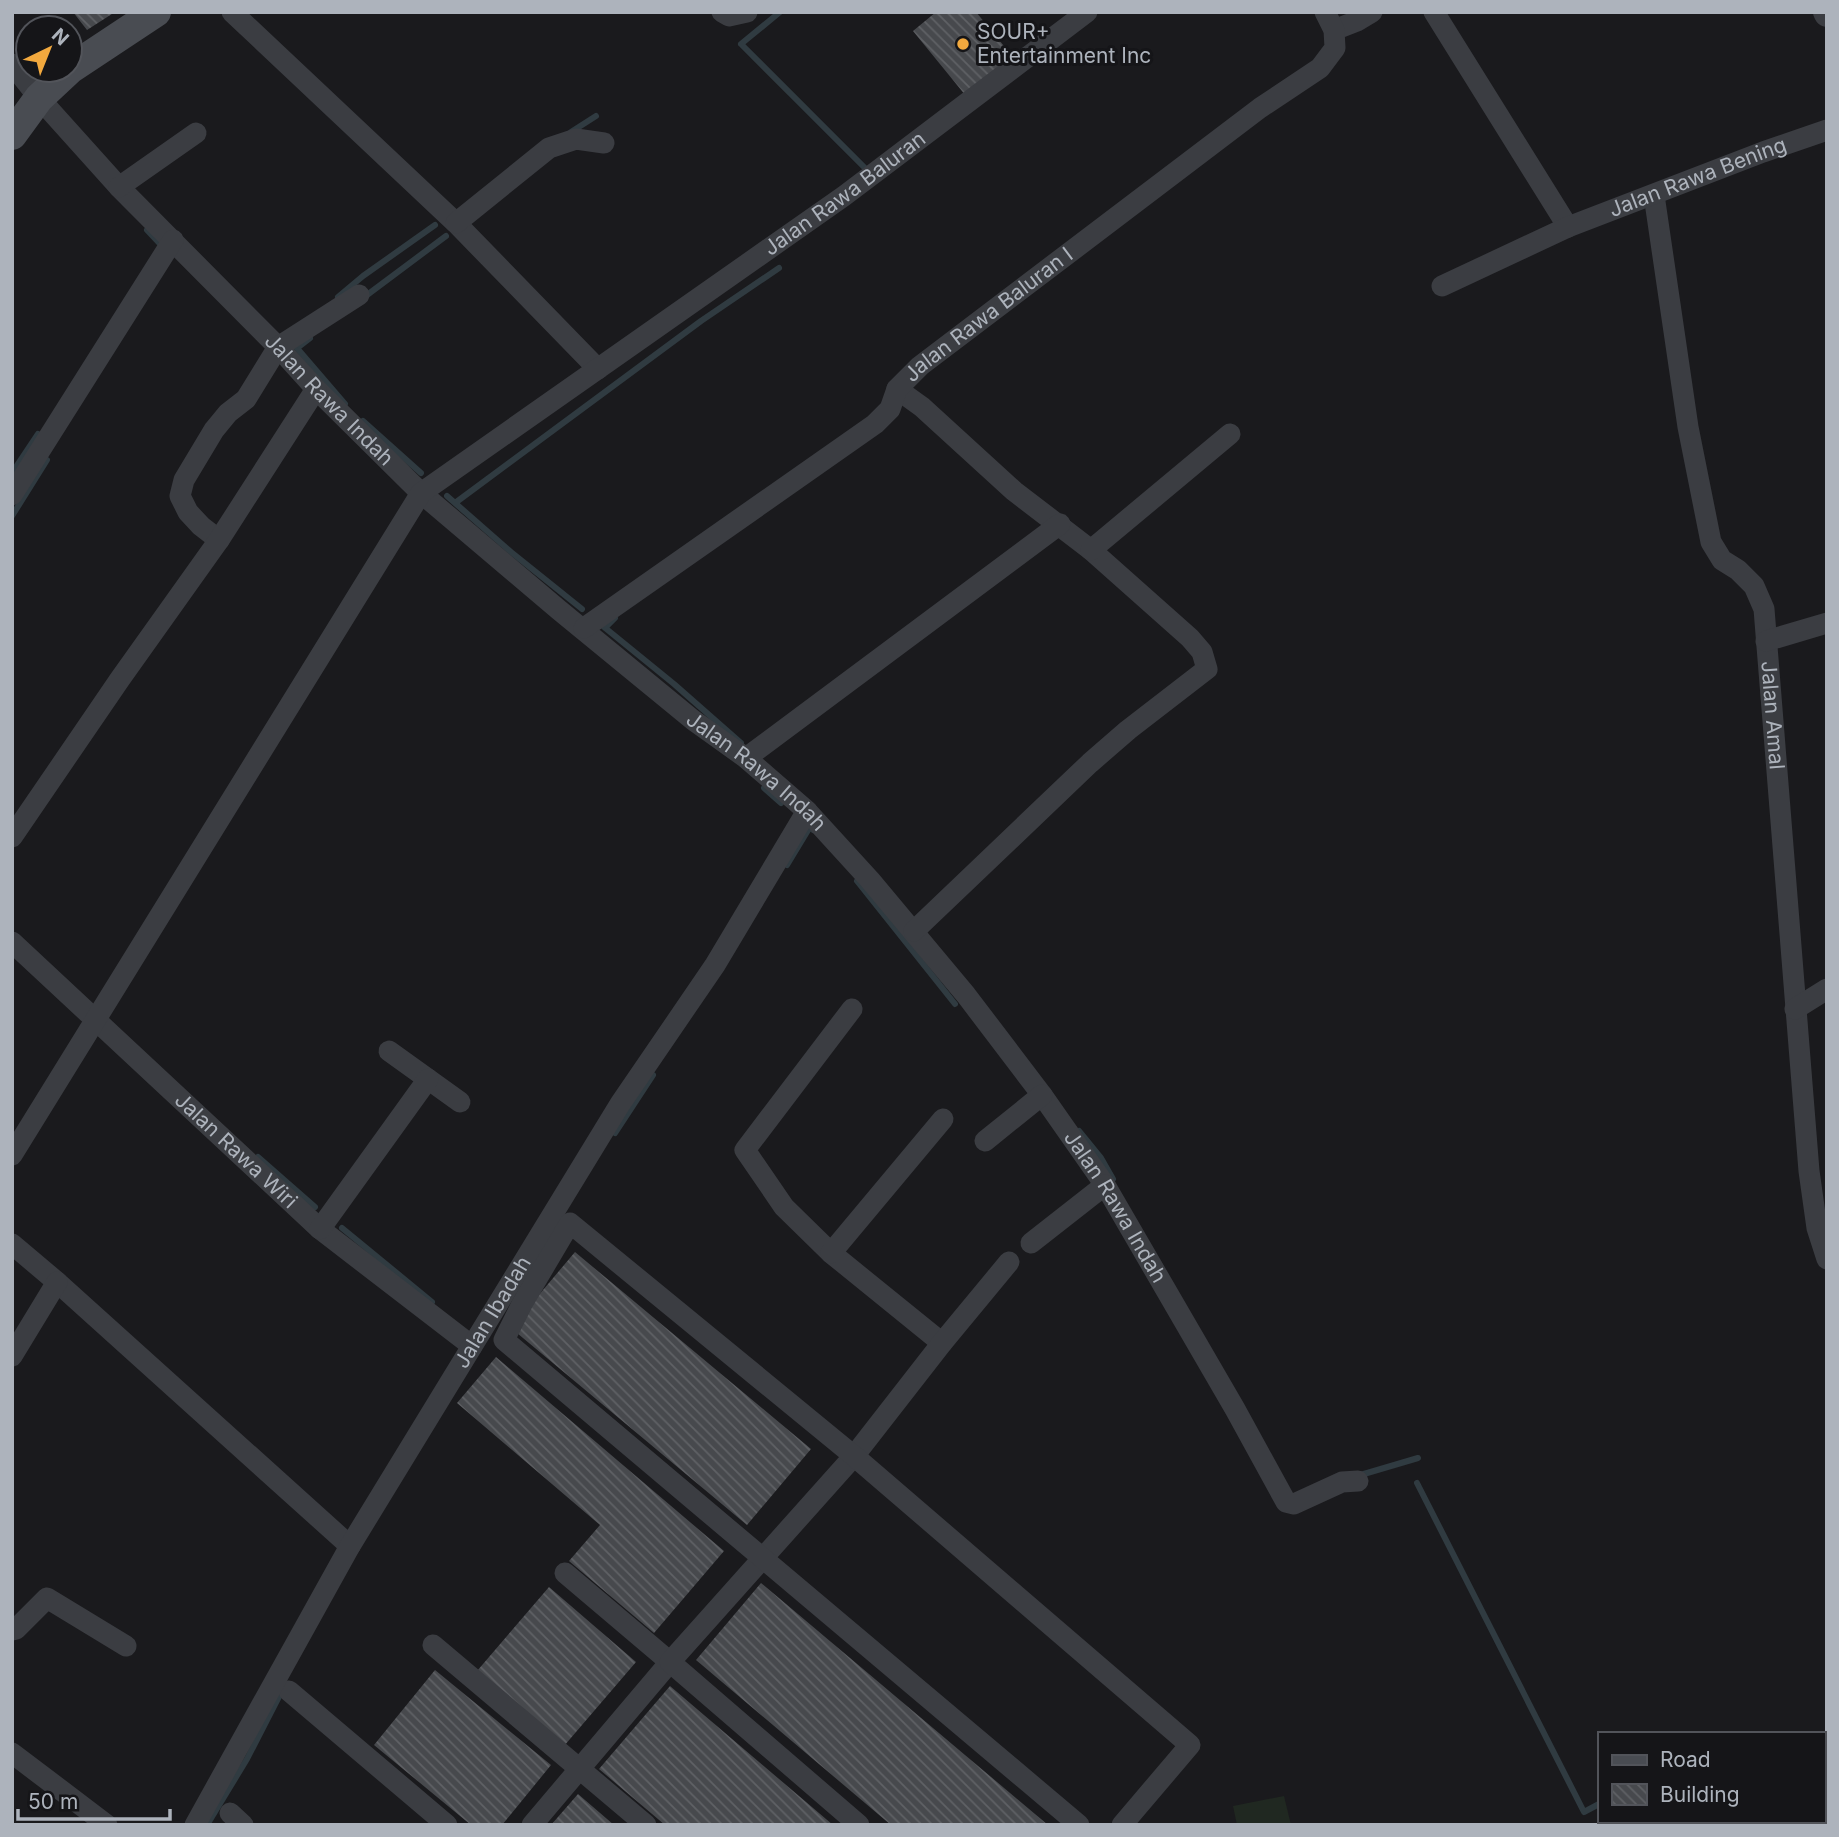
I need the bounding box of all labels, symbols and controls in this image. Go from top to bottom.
north arrow [14,14,84,84]
place label: SOUR+ Entertainment Inc [977,19,1151,68]
text: N [47,24,73,50]
marker: SOUR+ Entertainment Inc [955,36,971,52]
street label: Jalan Rawa Baluran [759,126,930,261]
street label: Jalan Rawa Bening [1605,132,1790,222]
street label: Jalan Rawa Baluran I [899,242,1078,387]
street label: Jalan Rawa Indah [260,328,399,471]
street label: Jalan Amal [1756,660,1790,770]
street label: Jalan Rawa Indah [682,706,832,836]
street label: Jalan Rawa Wiri [170,1087,303,1213]
street label: Jalan Rawa Indah [1059,1126,1172,1287]
street label: Jalan Ibadah [449,1252,536,1373]
legend [1598,1732,1825,1823]
text: Road [1660,1747,1711,1772]
scale bar [18,1778,170,1822]
text: Building [1660,1782,1740,1807]
text: 50 m [28,1789,78,1814]

